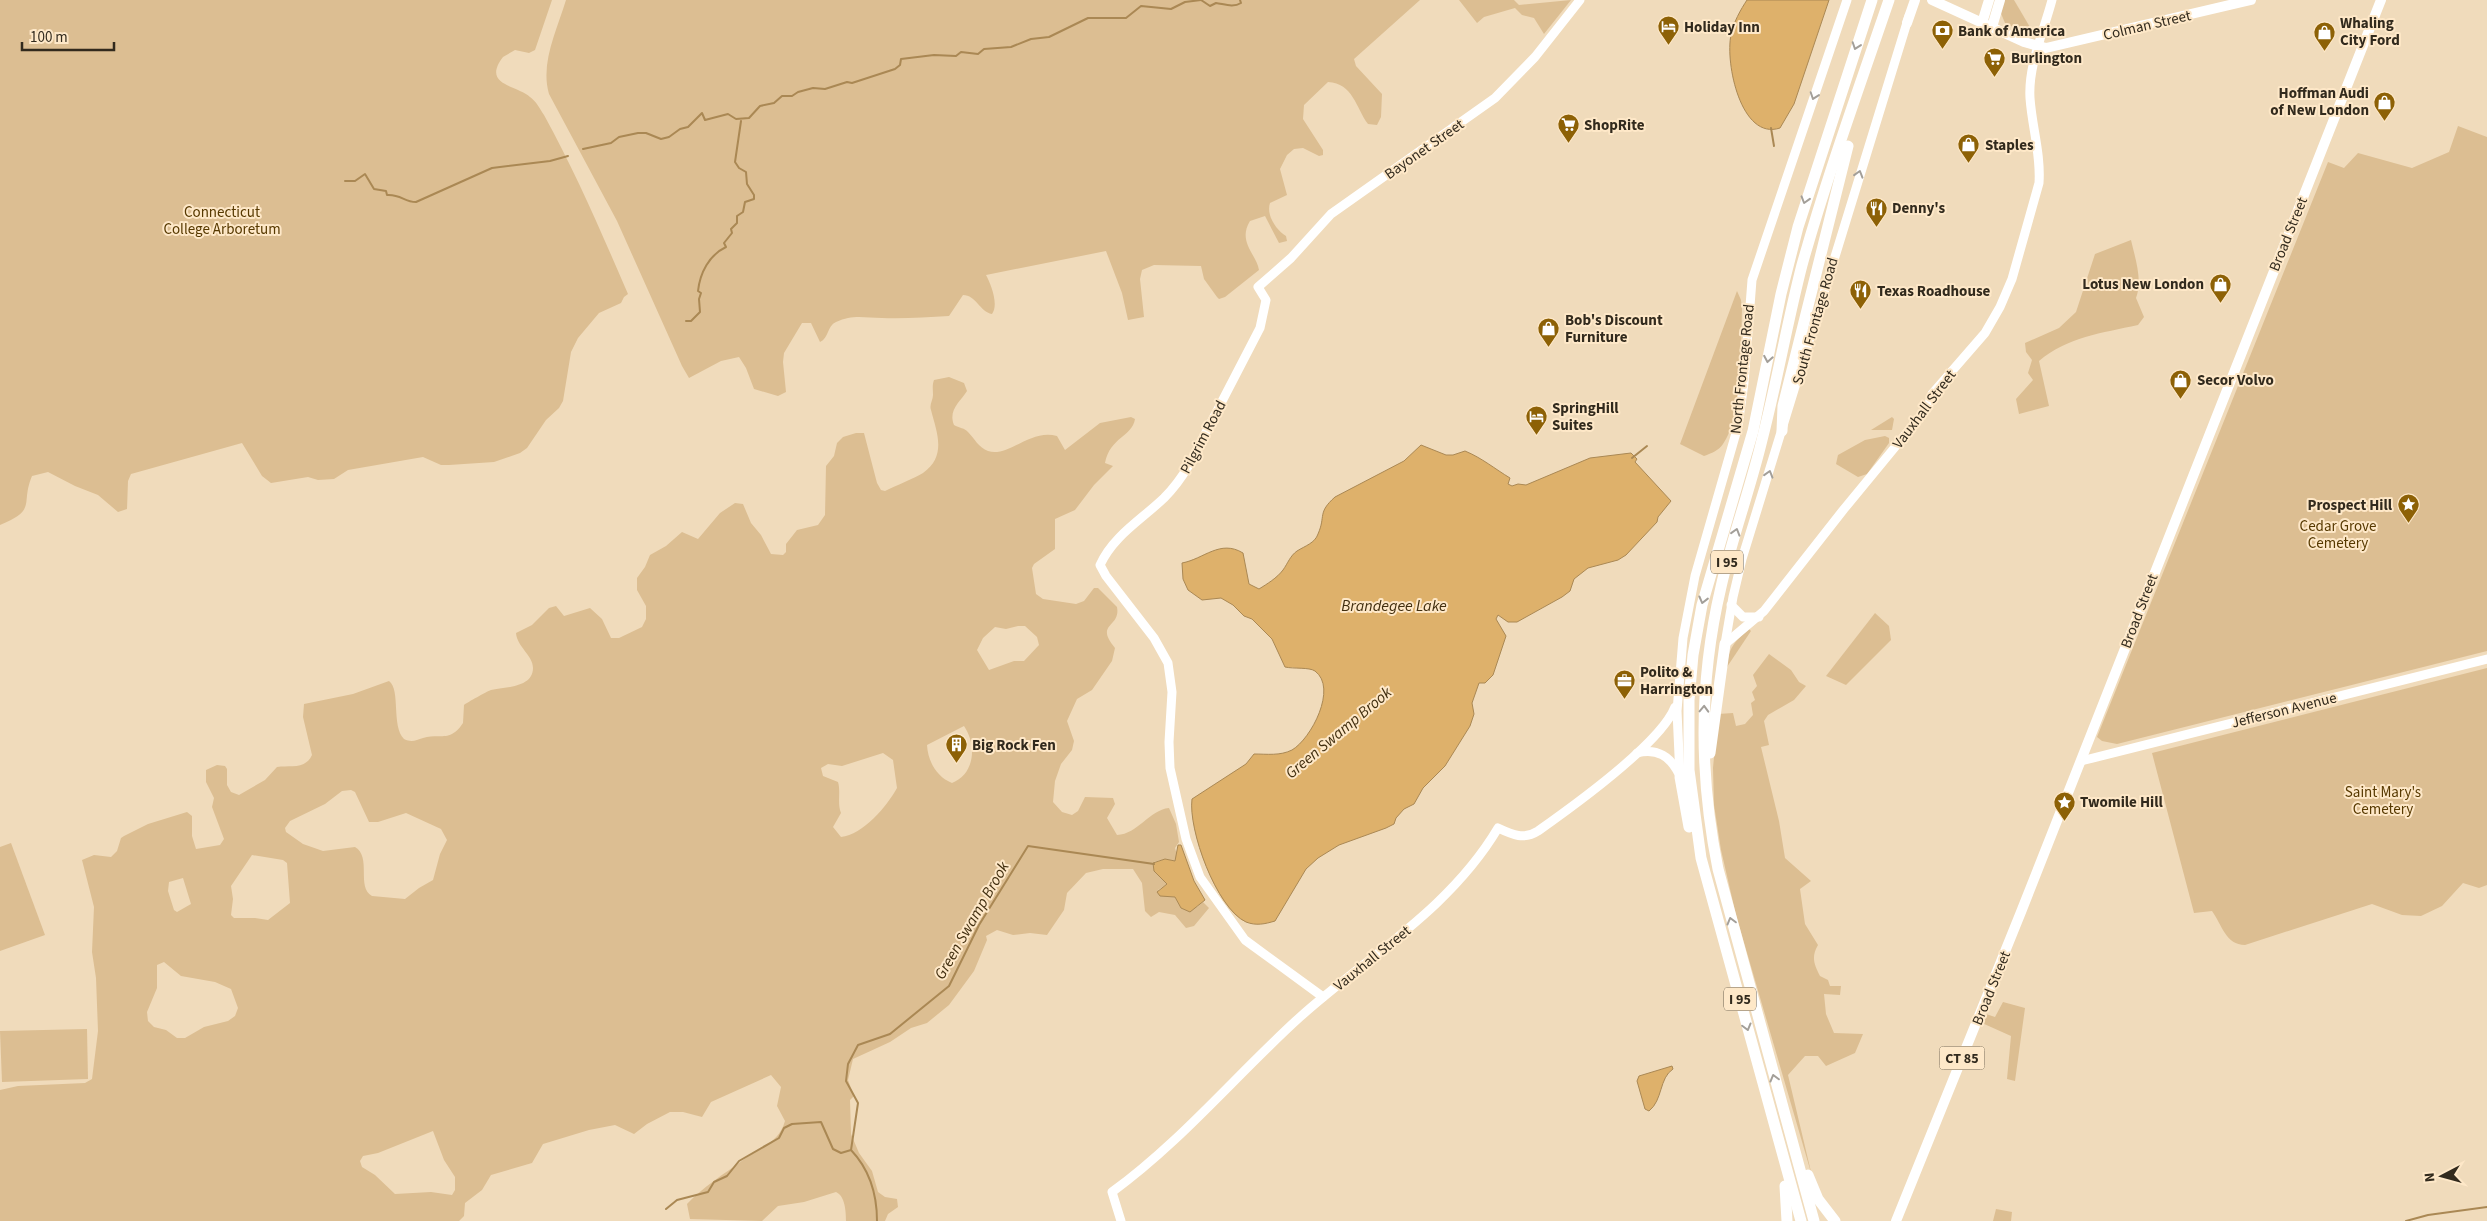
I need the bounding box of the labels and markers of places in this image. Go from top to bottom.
place label: Whaling City Ford [2340,13,2400,51]
hotel icon: Holiday Inn [1656,15,1680,46]
place label: Holiday Inn [1684,17,1760,38]
bank icon: Bank of America [1930,19,1954,50]
shop icon: Whaling City Ford [2312,20,2336,51]
place label: Bank of America [1958,21,2065,42]
supermarket icon: Burlington [1983,46,2007,77]
place label: Burlington [2011,48,2082,69]
place label: Hoffman Audi of New London [2270,83,2369,121]
shop icon: Hoffman Audi of New London [2373,90,2397,121]
supermarket icon: ShopRite [1556,113,1580,144]
place label: ShopRite [1584,115,1645,136]
shop icon: Staples [1957,133,1981,164]
place label: Staples [1985,135,2034,156]
restaurant icon: Denny's [1864,196,1888,227]
place label: Denny's [1892,198,1945,219]
shop icon: Lotus New London [2208,272,2232,303]
place label: Lotus New London [2082,274,2204,295]
restaurant icon: Texas Roadhouse [1849,279,1873,310]
place label: Texas Roadhouse [1877,281,1991,302]
place label: Bob's Discount Furniture [1565,310,1663,348]
shop icon: Bob's Discount Furniture [1537,317,1561,348]
shop icon: Secor Volvo [2169,368,2193,399]
place label: Secor Volvo [2197,370,2274,391]
place label: SpringHill Suites [1552,398,1619,436]
hotel icon: SpringHill Suites [1524,405,1548,436]
place icon: Prospect Hill [2396,493,2420,524]
place label: Prospect Hill [2308,495,2393,516]
place label: Polito & Harrington [1640,662,1713,700]
office icon: Polito & Harrington [1612,669,1636,700]
building icon: Big Rock Fen [944,733,968,764]
place label: Big Rock Fen [972,735,1056,756]
place icon: Twomile Hill [2052,790,2076,821]
place label: Twomile Hill [2080,792,2163,813]

